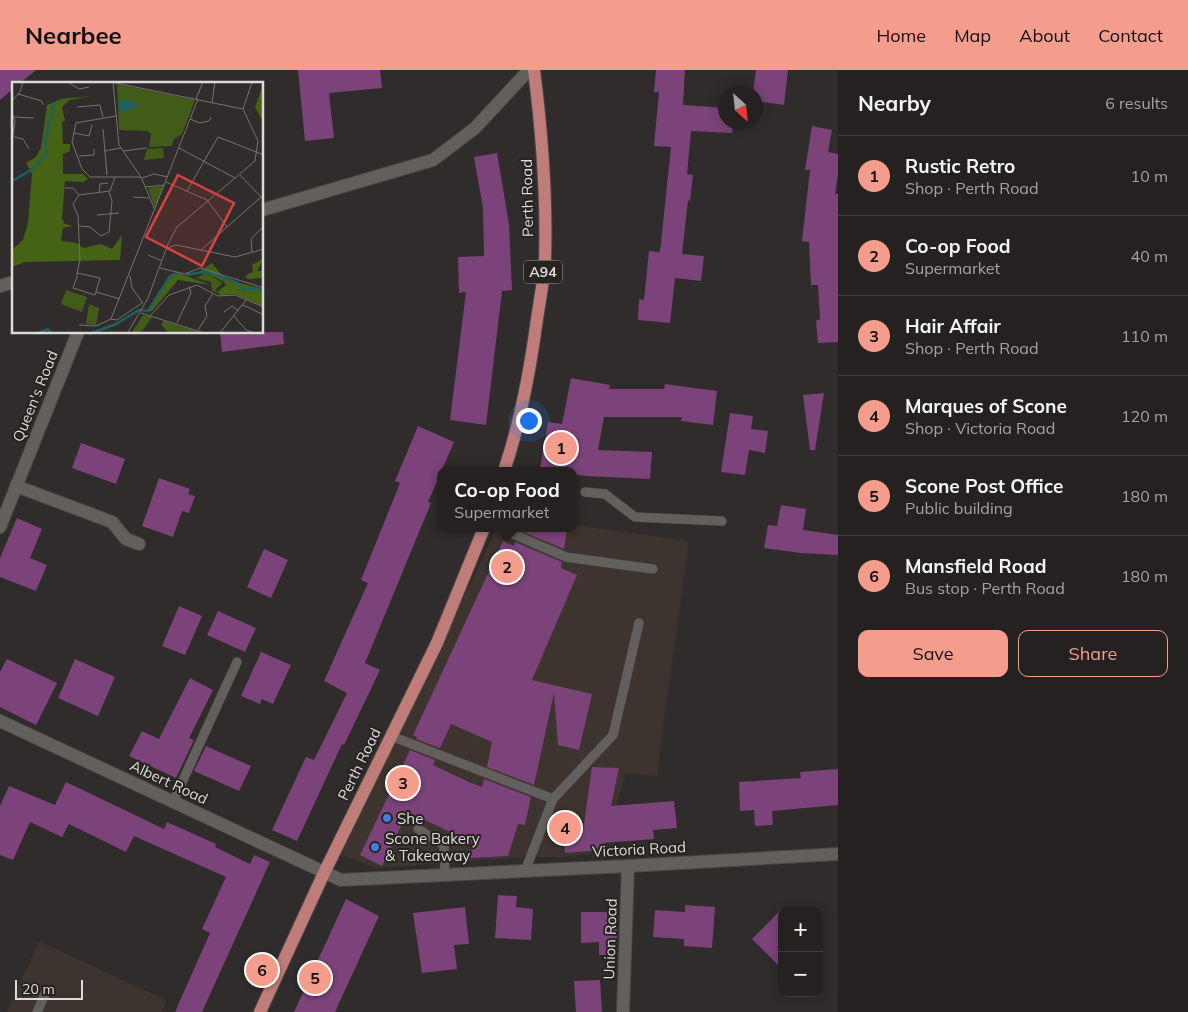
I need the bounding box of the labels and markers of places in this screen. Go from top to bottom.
pin: 1 [545,429,577,467]
pin: 2 [491,548,523,586]
pin: 3 [387,764,419,802]
place label: She [397,809,423,828]
pin: 4 [549,809,581,847]
marker: She [381,812,393,824]
place label: Scone Bakery & Takeaway [385,829,480,865]
marker: Scone Bakery & Takeaway [369,841,381,853]
pin: 6 [246,951,278,989]
pin: 5 [299,959,331,997]

